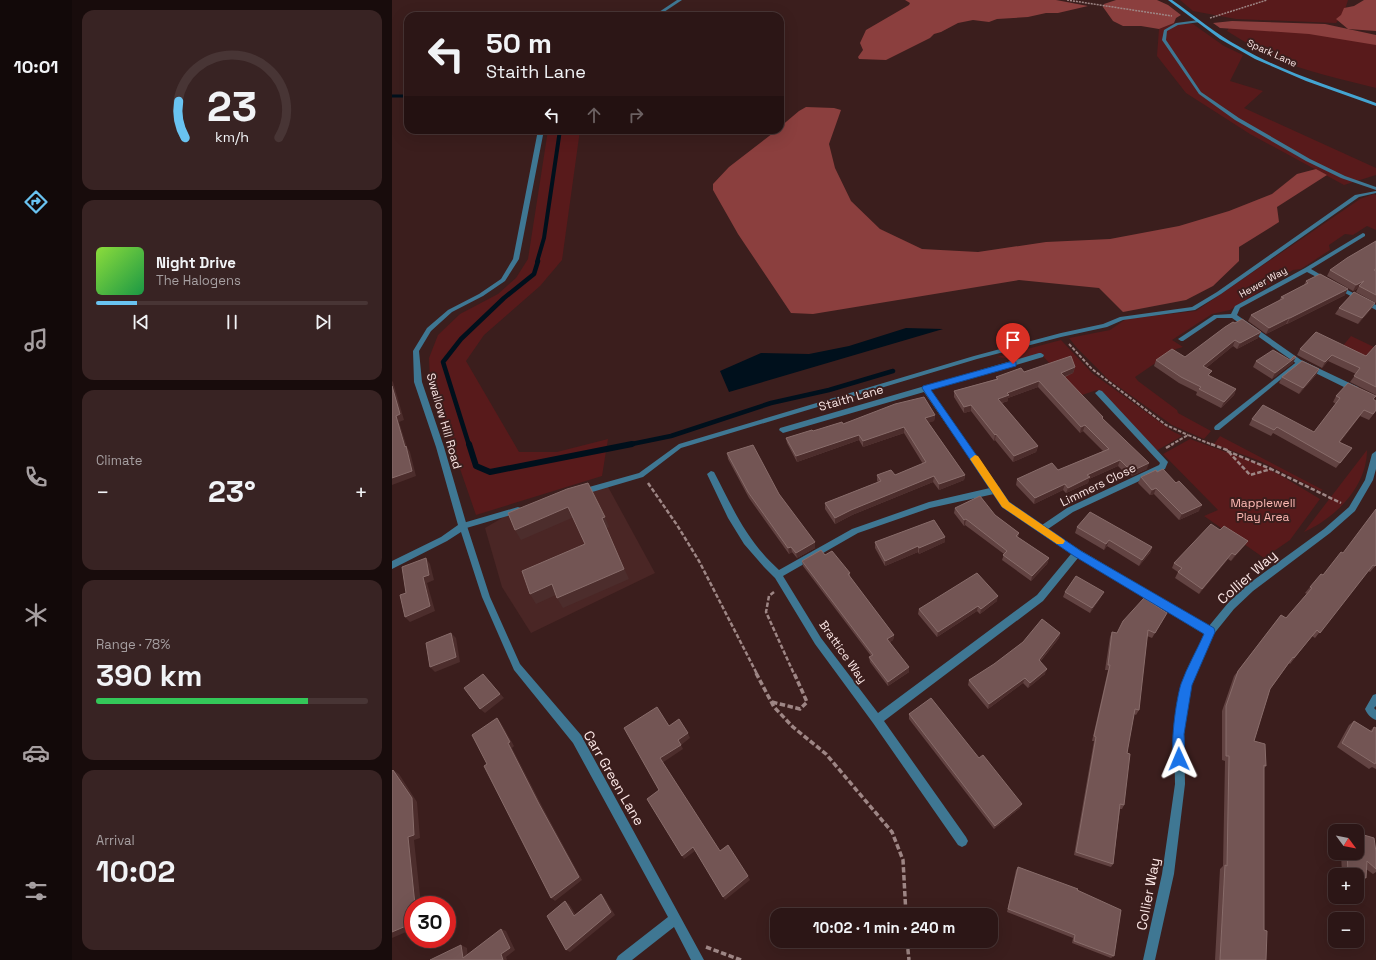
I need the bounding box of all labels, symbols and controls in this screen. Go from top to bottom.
text: 50 m [486,25,552,61]
icon: left [420,28,472,80]
street label: Spark Lane [1245,36,1299,70]
text: 10:01 [14,55,58,78]
text: Staith Lane [486,60,586,83]
text: 23 [207,80,257,133]
icon: left [541,104,563,126]
icon: ahead [583,104,605,126]
icon: right [625,104,647,126]
text: km/h [215,128,249,146]
icon: directions [22,188,50,216]
text: Night Drive [156,253,236,272]
street label: Hewer Way [1237,263,1289,301]
text: The Halogens [156,272,241,289]
icon: previous [130,311,152,333]
icon: pause [221,311,243,333]
icon: next [312,311,334,333]
pin [996,323,1030,364]
icon: music [22,326,50,354]
icon: arrive [1002,329,1024,351]
street label: Swallow Hill Road [423,371,465,471]
street label: Staith Lane [817,381,885,415]
text: Climate [96,452,142,469]
street label: Limmers Close [1057,460,1139,510]
icon: phone [22,463,50,491]
text: 23° [208,472,256,511]
text: − [96,478,110,506]
text: + [354,478,368,506]
park label: Mapplewell Play Area [1230,495,1296,525]
street label: Collier Way [1213,546,1281,608]
icon: climate [22,601,50,629]
street label: Brattice Way [815,617,871,687]
text: Range · 78% [96,636,170,653]
text: 390 km [96,656,202,695]
street label: Carr Green Lane [580,727,648,829]
position arrow [1158,738,1200,780]
icon: car [22,739,50,767]
north arrow [1328,824,1364,860]
map controls [1328,824,1364,948]
text: Arrival [96,832,135,849]
text: 10:02 [96,852,175,891]
street label: Collier Way [1132,856,1164,932]
button: + [1328,868,1364,904]
icon: filters [22,877,50,905]
speed limit sign: 30 [404,896,456,948]
button: − [1328,912,1364,948]
text: 10:02 · 1 min · 240 m [813,918,955,937]

